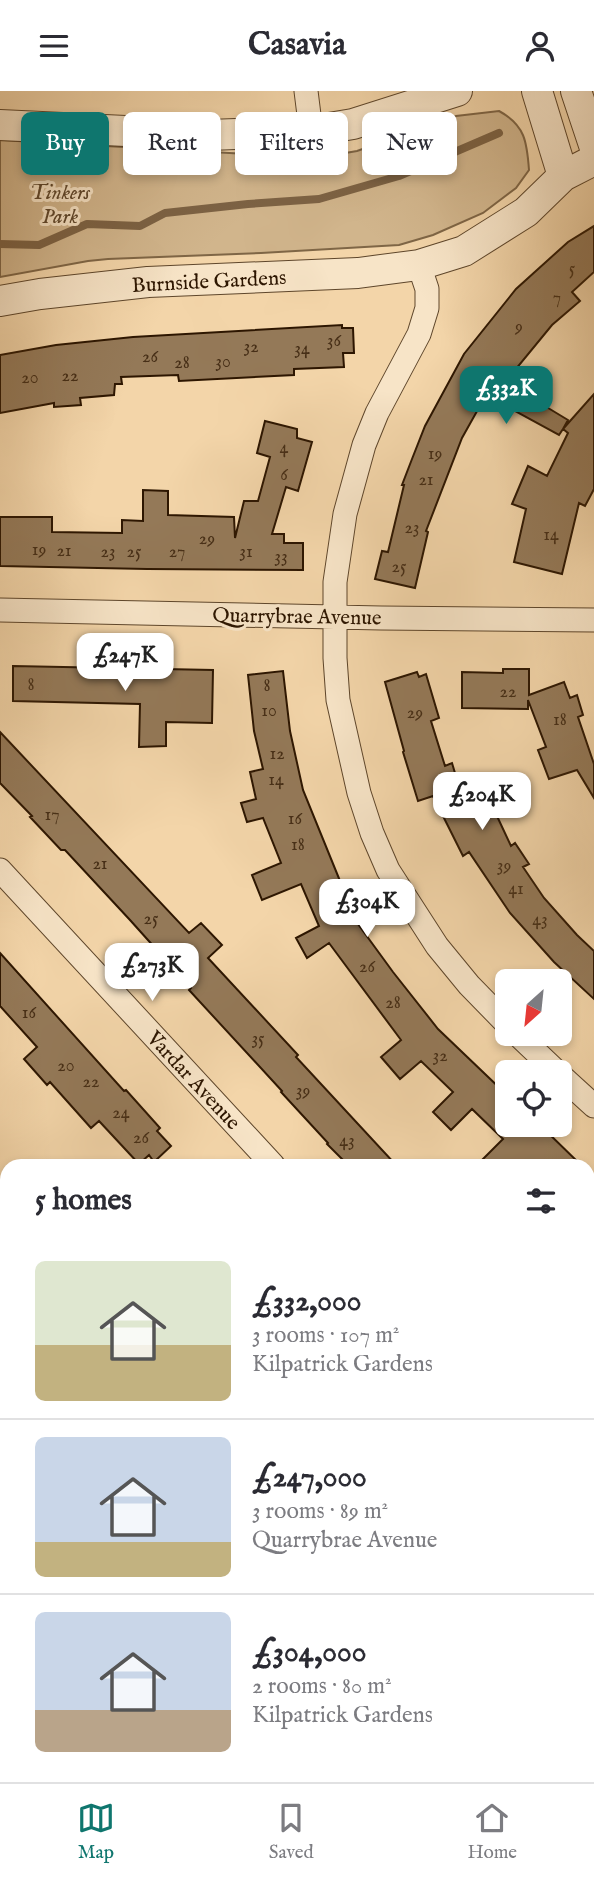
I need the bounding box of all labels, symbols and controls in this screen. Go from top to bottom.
text: Casavia [248,25,346,66]
icon: menu [35,27,73,65]
icon: person [521,27,559,65]
chip: Buy [21,112,109,175]
chip: Rent [123,112,221,175]
chip: Filters [235,112,348,175]
chip: New [362,112,457,175]
park label: Tinkers Park [30,180,91,231]
house number: 5 [569,258,576,281]
street label: Burnside Gardens [131,265,287,300]
house number: 7 [553,287,561,310]
house number: 9 [514,316,523,339]
house number: 36 [327,330,342,353]
house number: 32 [243,336,259,359]
house number: 34 [294,338,310,361]
house number: 26 [142,346,158,369]
house number: 30 [215,351,231,374]
house number: 28 [174,352,190,375]
house number: 22 [62,365,78,388]
house number: 20 [21,367,39,390]
pin: £332K [457,367,555,426]
text: £332K [476,374,536,403]
house number: 4 [280,437,289,460]
house number: 19 [428,443,442,466]
house number: 6 [280,464,288,487]
house number: 21 [418,469,434,492]
house number: 23 [404,517,420,540]
house number: 14 [543,524,559,547]
house number: 29 [199,528,215,551]
house number: 19 [32,539,46,562]
house number: 21 [56,540,72,563]
house number: 23 [100,541,116,564]
house number: 25 [127,541,142,564]
house number: 27 [169,541,185,564]
house number: 31 [239,541,253,564]
house number: 33 [274,546,288,569]
house number: 25 [392,556,407,579]
street label: Quarrybrae Avenue [212,603,382,632]
pin: £247K [76,633,174,693]
text: £247K [93,641,157,670]
house number: 8 [27,674,35,697]
house number: 8 [263,675,271,698]
house number: 22 [500,681,516,704]
house number: 10 [261,700,277,723]
house number: 29 [407,702,423,725]
house number: 18 [553,709,567,732]
house number: 12 [269,743,285,766]
house number: 14 [268,769,284,792]
pin: £204K [433,773,531,832]
text: £204K [449,780,515,809]
house number: 17 [44,804,60,827]
house number: 16 [288,808,303,831]
house number: 18 [291,834,305,857]
house number: 21 [92,853,108,876]
house number: 39 [497,855,511,878]
house number: 41 [508,878,524,901]
pin: £304K [318,879,416,939]
text: £304K [335,887,399,916]
house number: 25 [144,908,159,931]
house number: 43 [532,909,548,932]
pin: £273K [103,943,201,1003]
text: £273K [121,951,183,980]
house number: 26 [359,956,375,979]
north arrow [495,969,572,1047]
map controls [495,969,572,1137]
house number: 28 [385,992,401,1015]
house number: 16 [22,1002,37,1025]
street label: Vardar Avenue [139,1025,246,1137]
house number: 35 [251,1028,265,1051]
house number: 32 [432,1045,448,1068]
house number: 20 [57,1055,75,1078]
button: locate [495,1060,572,1137]
house number: 22 [83,1071,99,1094]
house number: 39 [296,1080,310,1103]
house number: 24 [112,1102,130,1125]
house number: 26 [133,1127,149,1150]
house number: 43 [339,1130,355,1153]
text: 5 homes [35,1182,132,1220]
icon: filters [522,1182,560,1220]
text: £332,000 [252,1283,361,1321]
icon: home [91,1289,175,1373]
text: 3 rooms · 107 m² [252,1321,400,1350]
text: Kilpatrick Gardens [252,1350,433,1379]
text: £247,000 [252,1459,367,1497]
icon: home [91,1465,175,1549]
text: 3 rooms · 89 m² [252,1497,388,1526]
text: Quarrybrae Avenue [252,1526,437,1555]
text: £304,000 [252,1634,366,1672]
icon: home [91,1640,175,1724]
text: 2 rooms · 80 m² [252,1672,392,1701]
text: Kilpatrick Gardens [252,1701,433,1730]
tab: Map [77,1799,115,1865]
tab: Saved [269,1799,314,1865]
tab: Home [467,1799,517,1865]

